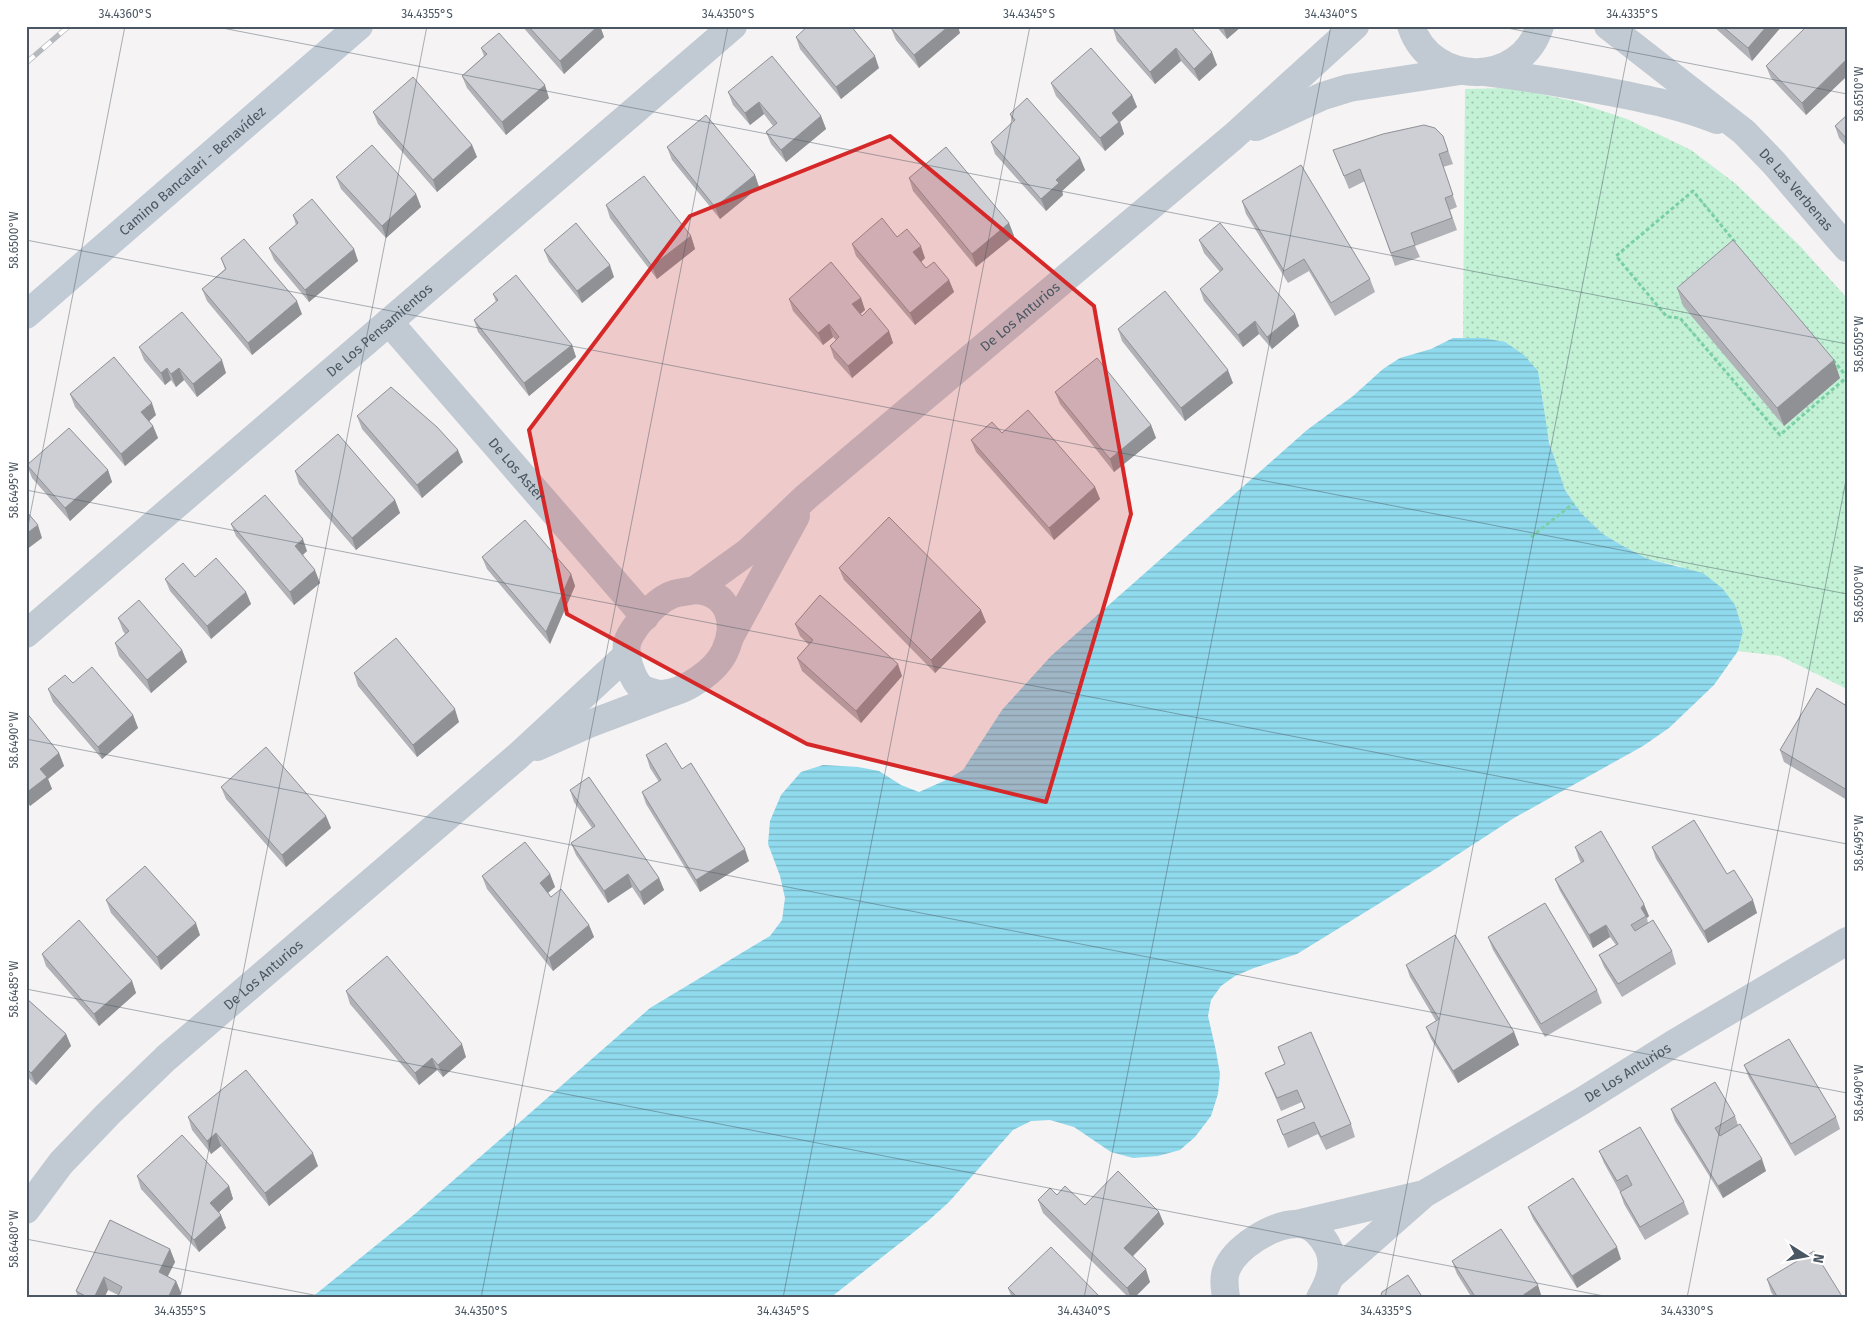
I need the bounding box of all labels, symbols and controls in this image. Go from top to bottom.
text: 34.4360°S [99,7,152,21]
text: 34.4355°S [401,7,453,21]
text: 34.4350°S [702,7,755,21]
text: 34.4345°S [1003,7,1055,21]
text: 34.4340°S [1305,7,1358,21]
text: 34.4335°S [1606,7,1658,21]
text: 58.6510°W [1852,66,1866,122]
street label: Camino Bancalari - Benavídez [116,103,269,239]
street label: De Las Verbenas [1755,145,1837,235]
text: 58.6500°W [7,211,21,269]
street label: De Los Anturios [977,278,1064,355]
street label: De Los Pensamientos [323,280,437,381]
text: 58.6505°W [1852,316,1866,372]
street label: De Los Aster [484,435,549,505]
text: 58.6495°W [7,462,21,518]
text: 58.6500°W [1852,565,1866,623]
text: 58.6490°W [7,711,21,769]
text: 58.6495°W [1852,815,1866,871]
street label: De Los Anturios [220,936,307,1014]
text: 58.6485°W [7,960,21,1017]
street label: De Los Anturios [1581,1039,1675,1106]
text: 58.6490°W [1852,1064,1866,1122]
text: 58.6480°W [7,1210,21,1268]
north arrow [1780,1232,1830,1282]
text: N [1809,1252,1828,1265]
text: 34.4355°S [154,1304,206,1318]
text: 34.4350°S [455,1304,508,1318]
text: 34.4345°S [757,1304,809,1318]
text: 34.4340°S [1058,1304,1111,1318]
text: 34.4335°S [1360,1304,1412,1318]
text: 34.4330°S [1661,1304,1714,1318]

